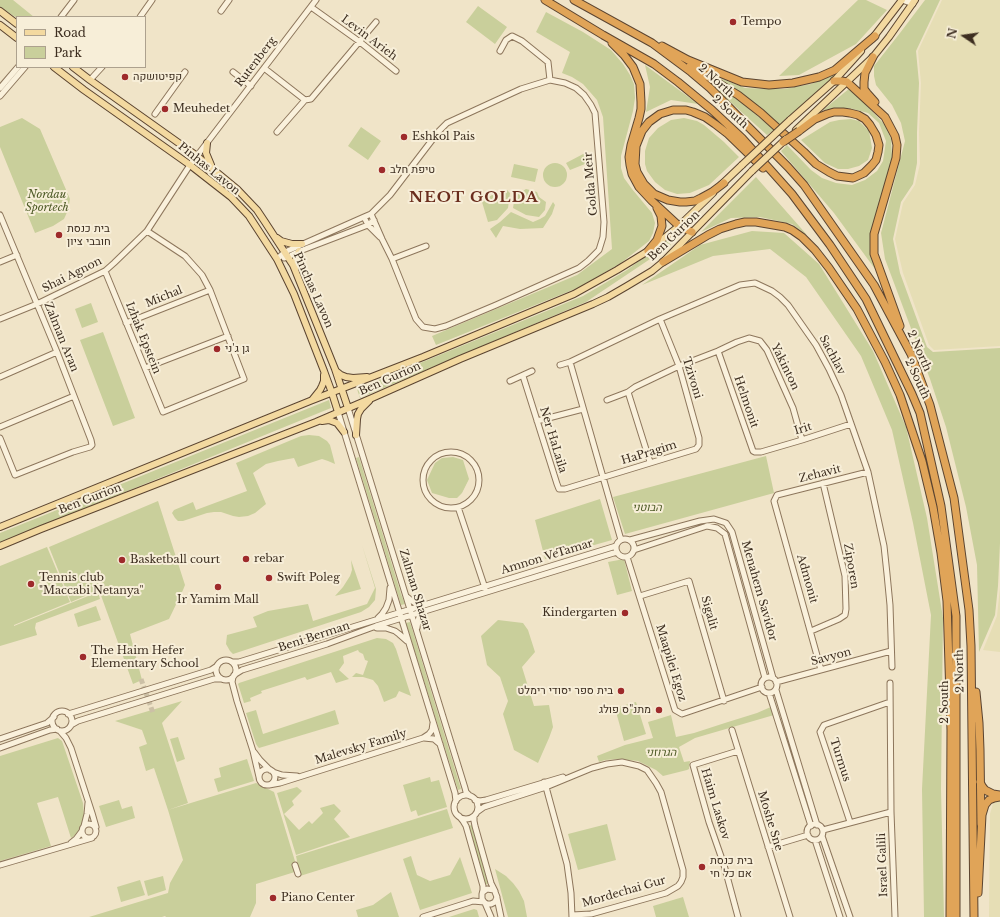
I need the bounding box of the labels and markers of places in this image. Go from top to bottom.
place label: Tempo [741,15,781,29]
marker: Tempo [728,17,738,27]
place label: קפיטושקה [133,70,182,84]
marker: קפיטושקה [120,72,130,82]
place label: Meuhedet [173,102,230,116]
marker: Meuhedet [160,104,170,114]
place label: Eshkol Pais [412,130,475,144]
marker: Eshkol Pais [399,132,409,142]
place label: טיפת חלב [390,163,435,177]
marker: טיפת חלב [377,165,387,175]
place label: בית כנסת חובבי ציון [67,222,111,248]
marker: בית כנסת חובבי ציון [54,230,64,240]
place label: גן ג'ני [225,342,249,356]
marker: גן ג'ני [212,344,222,354]
place label: rebar [254,552,284,566]
place label: Basketball court [130,553,220,567]
marker: rebar [241,554,251,564]
marker: Basketball court [117,555,127,565]
place label: Tennis club "Maccabi Netanya" [39,571,143,597]
place label: Swift Poleg [277,571,340,585]
marker: Swift Poleg [264,573,274,583]
marker: Tennis club "Maccabi Netanya" [26,579,36,589]
marker: Ir Yamim Mall [213,582,223,592]
place label: Ir Yamim Mall [177,593,259,607]
place label: Kindergarten [542,606,617,620]
marker: Kindergarten [620,608,630,618]
place label: The Haim Hefer Elementary School [91,644,199,670]
marker: The Haim Hefer Elementary School [78,652,88,662]
place label: בית ספר יסודי רימלט [517,684,613,698]
marker: בית ספר יסודי רימלט [616,686,626,696]
place label: מתנ"ס פולג [599,703,651,717]
marker: מתנ"ס פולג [654,705,664,715]
place label: בית כנסת אם כל חי [710,854,753,880]
marker: בית כנסת אם כל חי [697,862,707,872]
place label: Piano Center [281,891,355,905]
marker: Piano Center [268,893,278,903]

